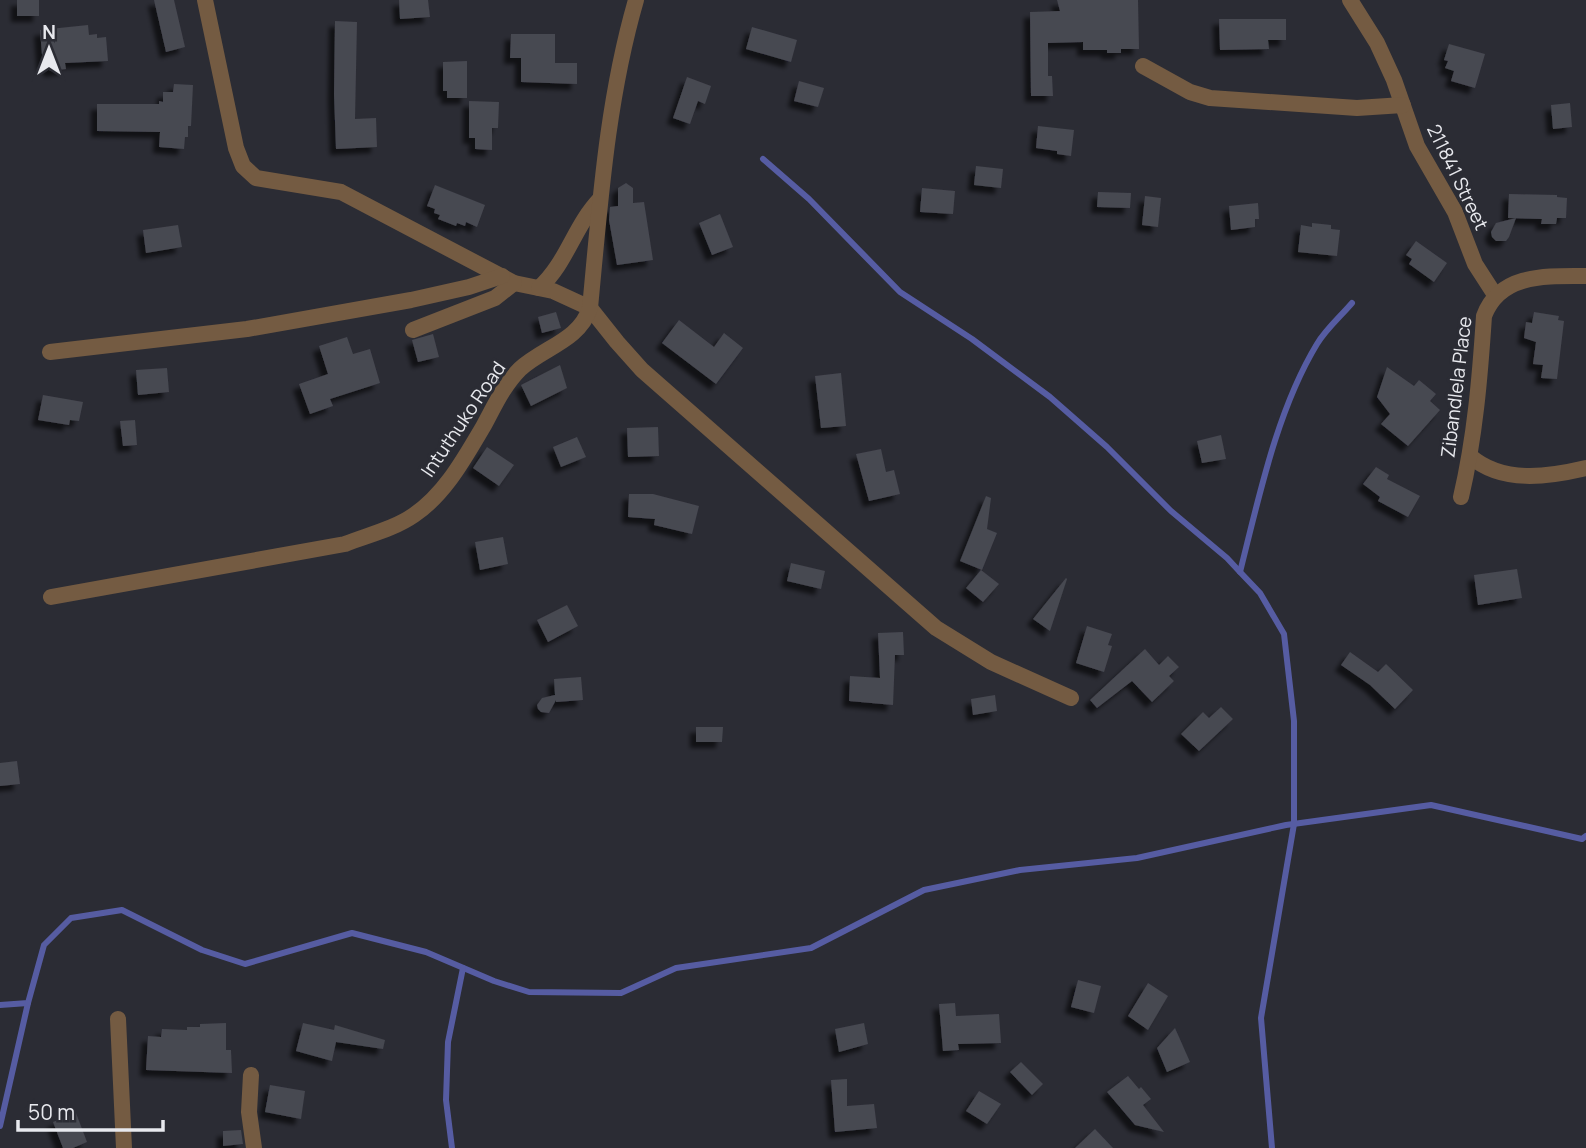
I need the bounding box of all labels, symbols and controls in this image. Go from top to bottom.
north arrow [14,14,84,84]
text: N [42,19,56,45]
street label: 211841 Street [1421,120,1495,234]
street label: Zibandlela Place [1434,315,1478,459]
street label: Intuthuko Road [415,356,511,482]
scale bar [18,1088,163,1132]
text: 50 m [28,1098,75,1126]

